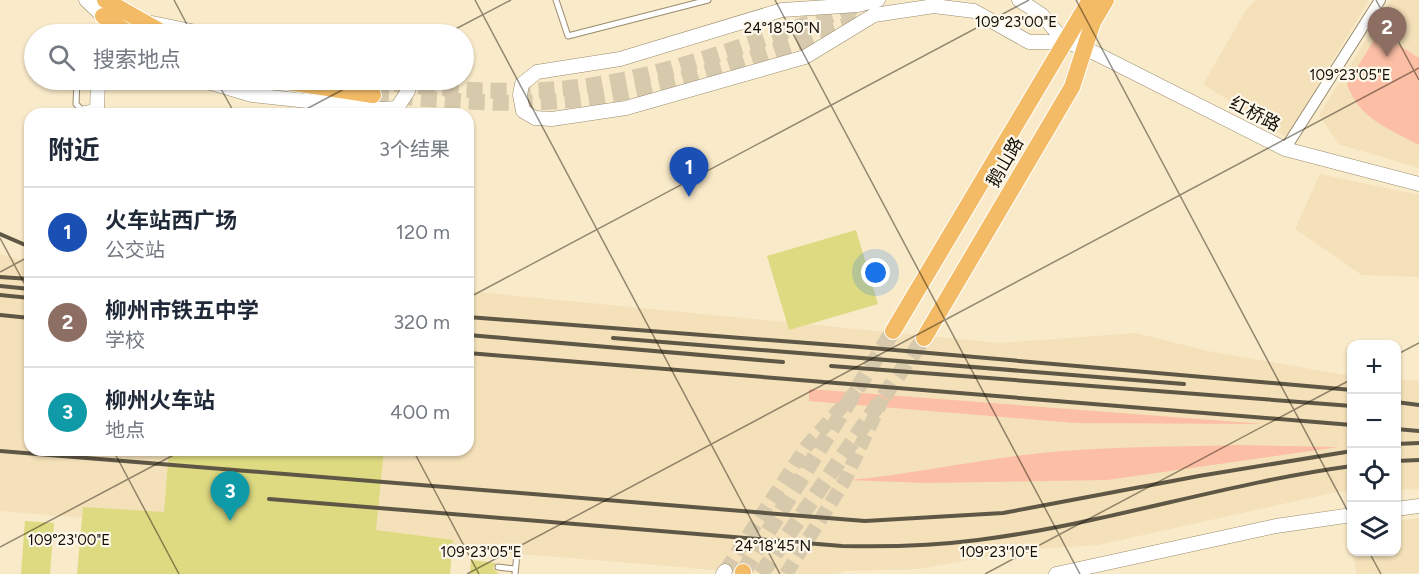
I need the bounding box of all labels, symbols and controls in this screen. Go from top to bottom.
pin: 2 [1368,8,1406,57]
text: 109°23'00"E [975,13,1057,31]
text: 24°18'50"N [744,19,820,37]
search box [24,24,474,90]
icon: search [45,41,78,74]
text: 搜索地点 [93,46,181,73]
text: 109°23'05"E [1309,66,1391,84]
street label: 红桥路 [1226,92,1284,136]
street label: 鹅山路 [982,133,1028,191]
text: 附近 [48,134,100,166]
text: 3个结果 [379,137,450,161]
pin: 1 [670,148,708,197]
text: 火车站西广场 [105,207,237,234]
text: 1 [63,220,72,244]
text: 120 m [396,220,450,244]
text: 公交站 [105,238,165,262]
your location [861,258,890,287]
text: 柳州市铁五中学 [105,297,259,324]
text: 2 [62,310,73,334]
text: 320 m [393,310,450,334]
text: 学校 [105,328,145,352]
map controls [1347,340,1401,556]
button: + [1347,340,1401,394]
text: 柳州火车站 [105,387,215,414]
button: − [1347,394,1401,448]
text: 3 [62,400,73,424]
text: 400 m [390,400,450,424]
text: 地点 [105,418,145,442]
button: locate [1347,448,1401,502]
pin: 3 [210,472,250,521]
button: layers [1347,502,1401,556]
text: 109°23'00"E [28,531,110,549]
text: 24°18'45"N [735,537,811,555]
text: 109°23'05"E [440,543,522,561]
text: 109°23'10"E [960,543,1038,561]

